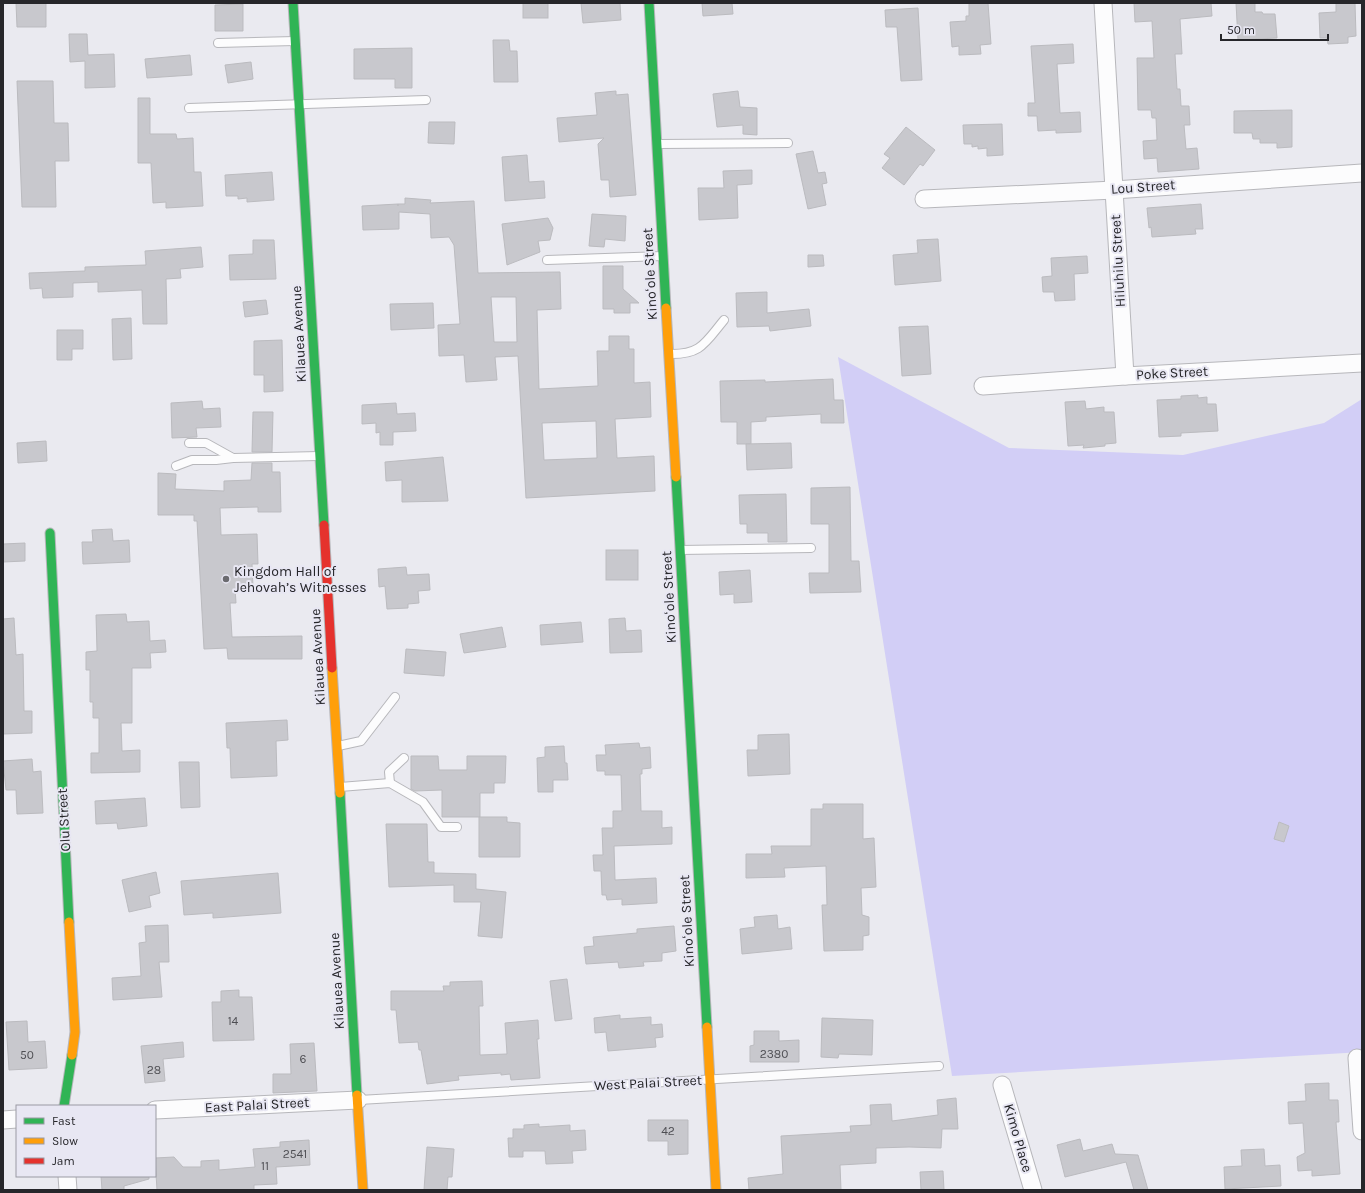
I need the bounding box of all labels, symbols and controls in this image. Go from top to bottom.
scale bar [1221,16,1328,42]
text: 50 m [1227,23,1255,37]
street label: Lou Street [1110,176,1176,198]
street label: Hiluhilu Street [1107,214,1129,308]
street label: Kinoʻole Street [639,227,661,321]
street label: Kilauea Avenue [288,285,310,383]
street label: Poke Street [1135,363,1209,383]
street label: Kinoʻole Street [658,550,680,644]
place label: Kingdom Hall of Jehovah’s Witnesses [234,563,367,596]
marker: Kingdom Hall of Jehovah’s Witnesses [221,574,231,584]
street label: Kilauea Avenue [307,608,329,706]
street label: Olu Street [54,788,74,852]
street label: Kinoʻole Street [676,874,698,968]
street label: Kilauea Avenue [326,932,348,1030]
house number: 14 [228,1014,239,1028]
house number: 2380 [760,1047,788,1061]
house number: 50 [20,1048,34,1062]
house number: 6 [300,1052,307,1066]
house number: 28 [147,1063,161,1077]
street label: West Palai Street [594,1072,702,1094]
street label: East Palai Street [204,1094,310,1116]
street label: Kimo Place [1000,1102,1036,1174]
legend [16,1105,156,1177]
text: Fast [52,1114,76,1128]
house number: 42 [661,1124,675,1138]
text: Slow [52,1134,78,1148]
house number: 2541 [283,1147,307,1161]
text: Jam [52,1154,75,1168]
house number: 11 [261,1159,269,1173]

